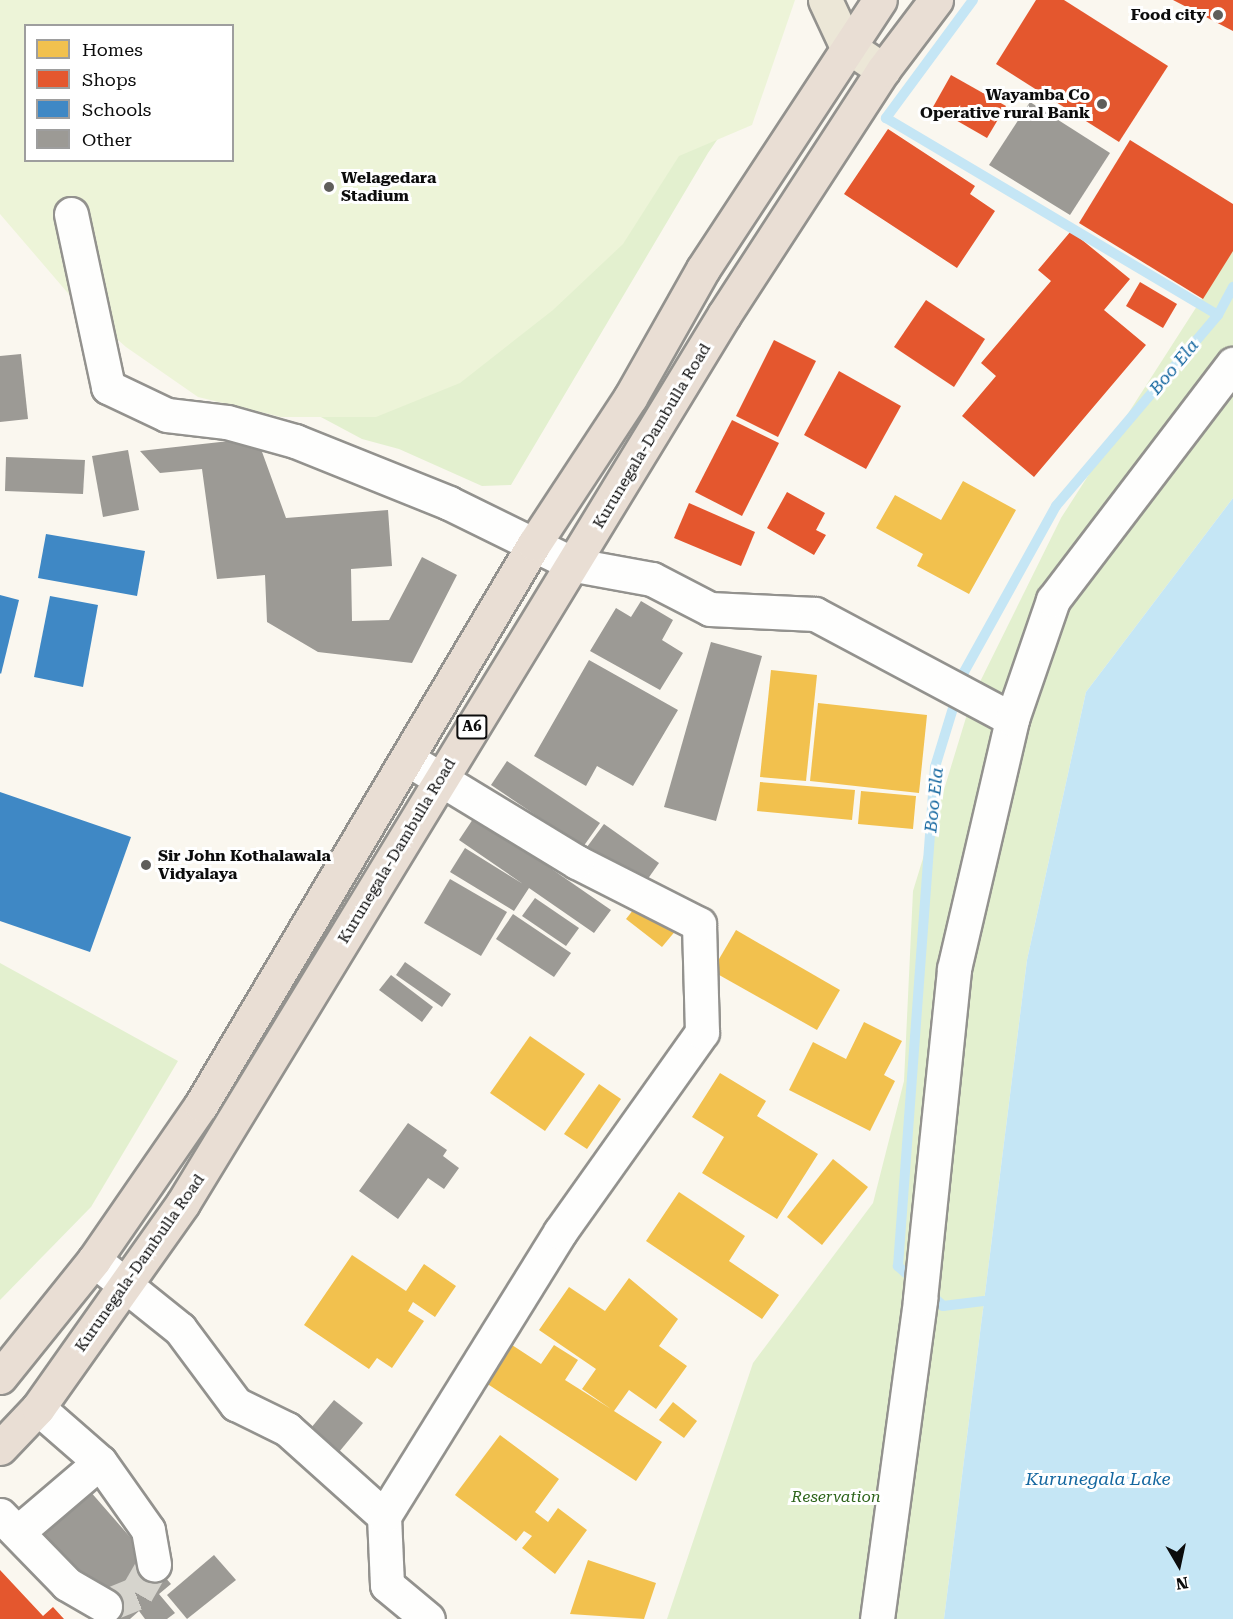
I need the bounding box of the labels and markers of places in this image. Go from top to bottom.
place label: Food city [1131,5,1206,25]
marker: Food city [1211,8,1225,22]
place label: Wayamba Co Operative rural Bank [920,85,1090,123]
marker: Wayamba Co Operative rural Bank [1095,97,1109,111]
place label: Welagedara Stadium [341,168,436,206]
marker: Welagedara Stadium [322,180,336,194]
place label: Sir John Kothalawala Vidyalaya [158,846,331,884]
marker: Sir John Kothalawala Vidyalaya [139,858,153,872]

